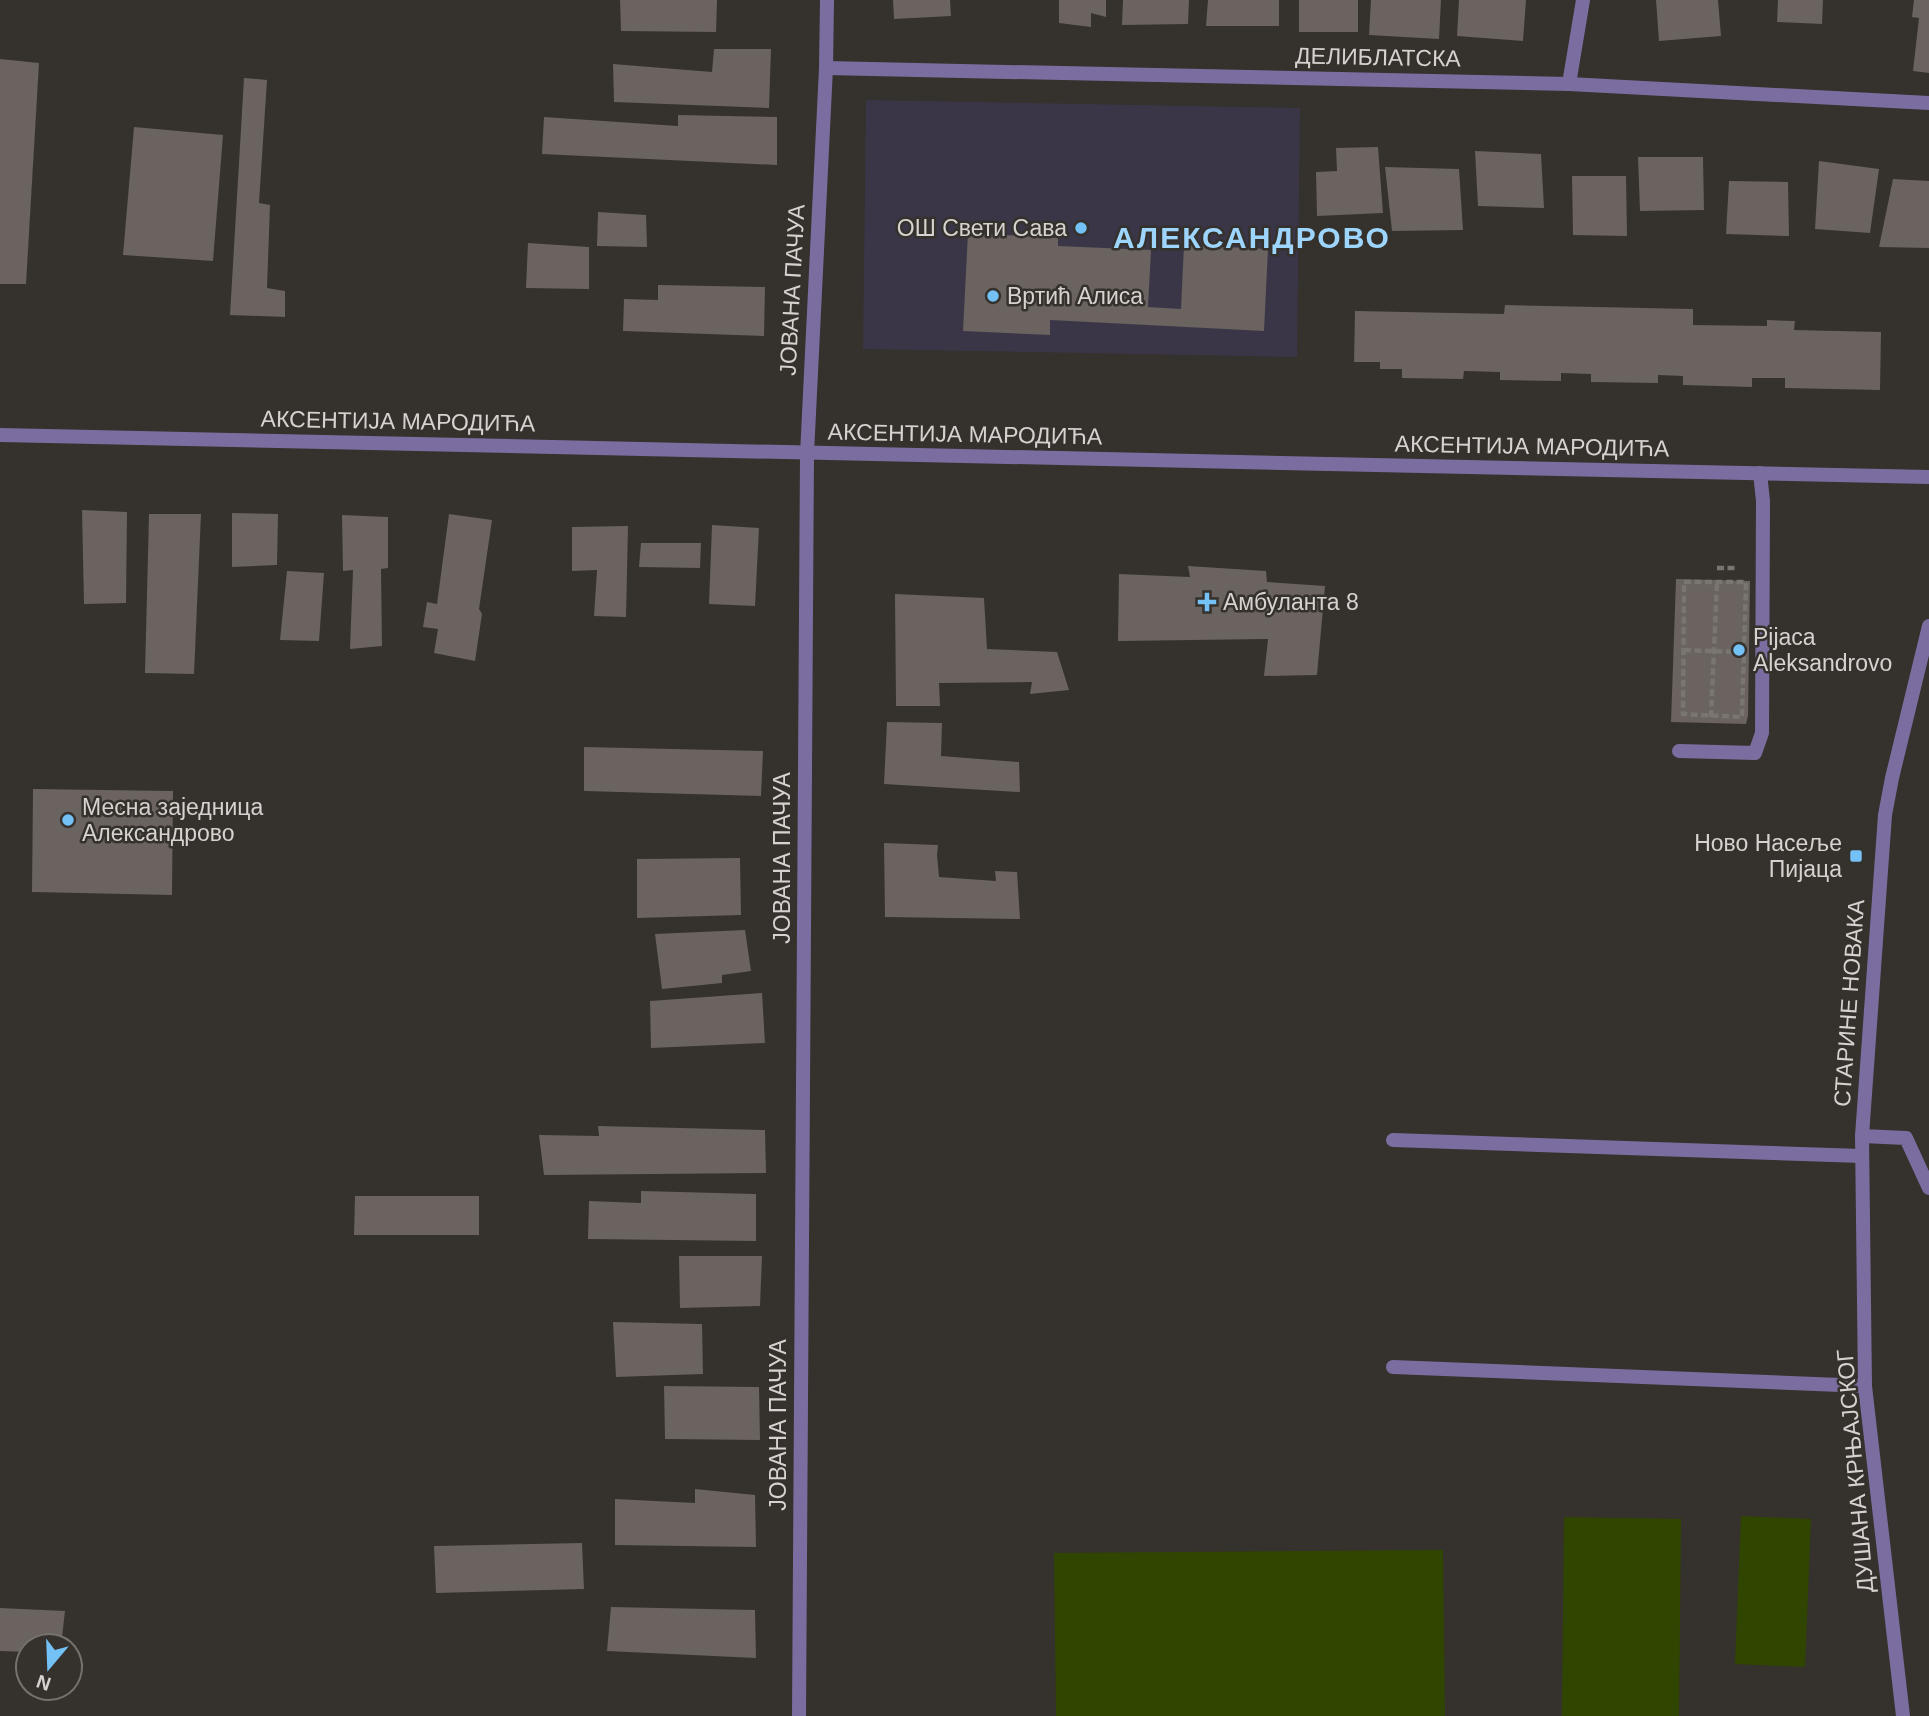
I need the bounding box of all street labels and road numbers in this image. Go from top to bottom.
street label: ДЕЛИБЛАТСКА [1295,43,1462,71]
street label: ЈОВАНА ПАЧУА [775,203,810,376]
street label: АКСЕНТИЈА МАРОДИЋА [260,406,536,436]
street label: АКСЕНТИЈА МАРОДИЋА [827,419,1103,449]
street label: АКСЕНТИЈА МАРОДИЋА [1394,431,1670,461]
street label: ЈОВАНА ПАЧУА [769,772,795,944]
street label: СТАРИНЕ НОВАКА [1829,898,1869,1108]
street label: ЈОВАНА ПАЧУА [765,1339,791,1511]
street label: ДУШАНА КРЊАЈСКОГ [1831,1348,1879,1594]

